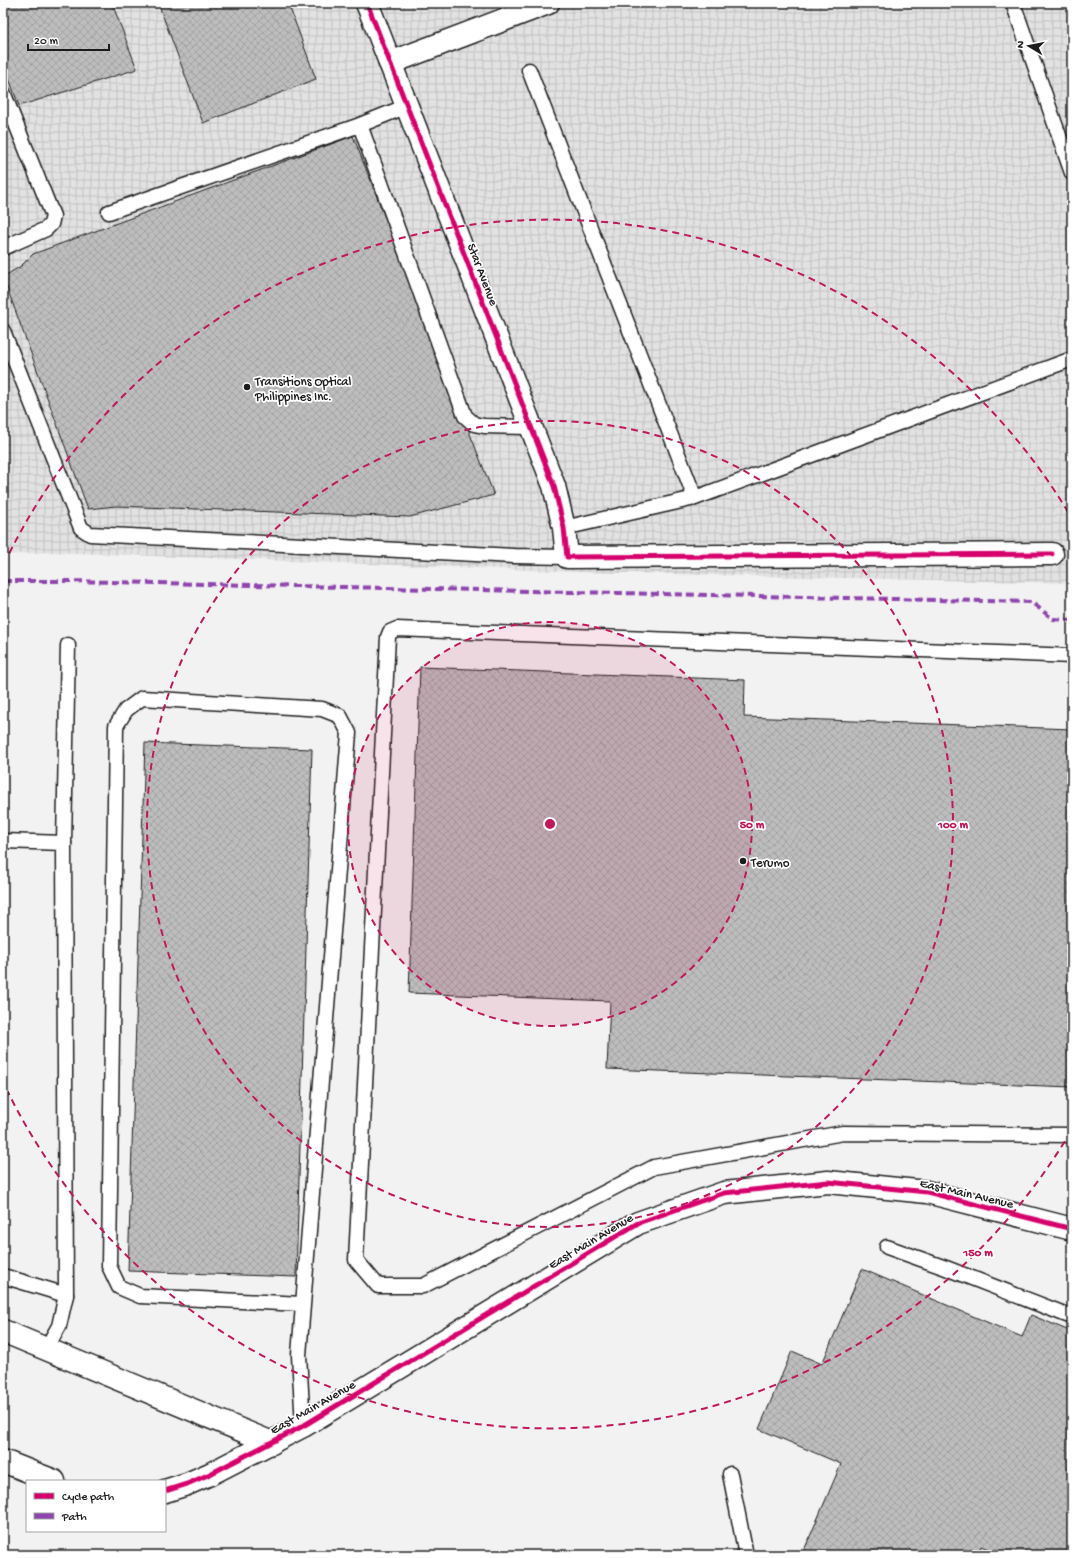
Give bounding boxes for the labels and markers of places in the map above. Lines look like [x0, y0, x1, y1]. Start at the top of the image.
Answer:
place label: Transitions Optical Philippines Inc. [254, 375, 352, 405]
marker: Transitions Optical Philippines Inc. [242, 382, 252, 392]
centre of rings [543, 817, 557, 831]
marker: Terumo [738, 856, 748, 866]
place label: Terumo [750, 856, 790, 871]

